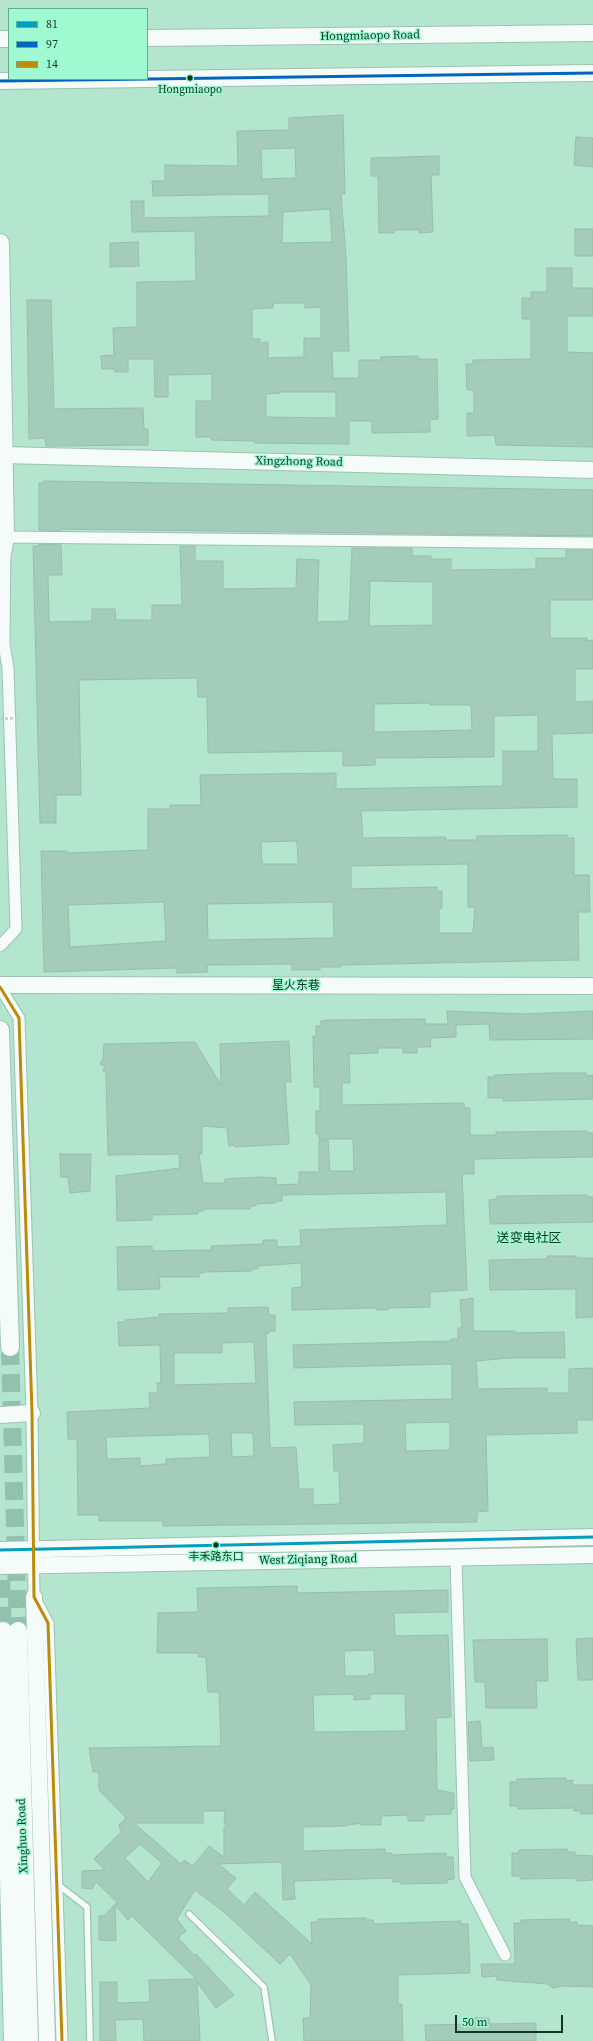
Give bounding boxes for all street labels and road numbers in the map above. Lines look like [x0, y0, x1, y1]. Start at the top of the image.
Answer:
street label: Hongmiaopo Road [320, 28, 420, 44]
street label: Xingzhong Road [255, 454, 343, 470]
street label: 星火东巷 [272, 979, 320, 993]
street label: West Ziqiang Road [259, 1552, 357, 1568]
street label: Xinghuo Road [14, 1798, 32, 1874]

